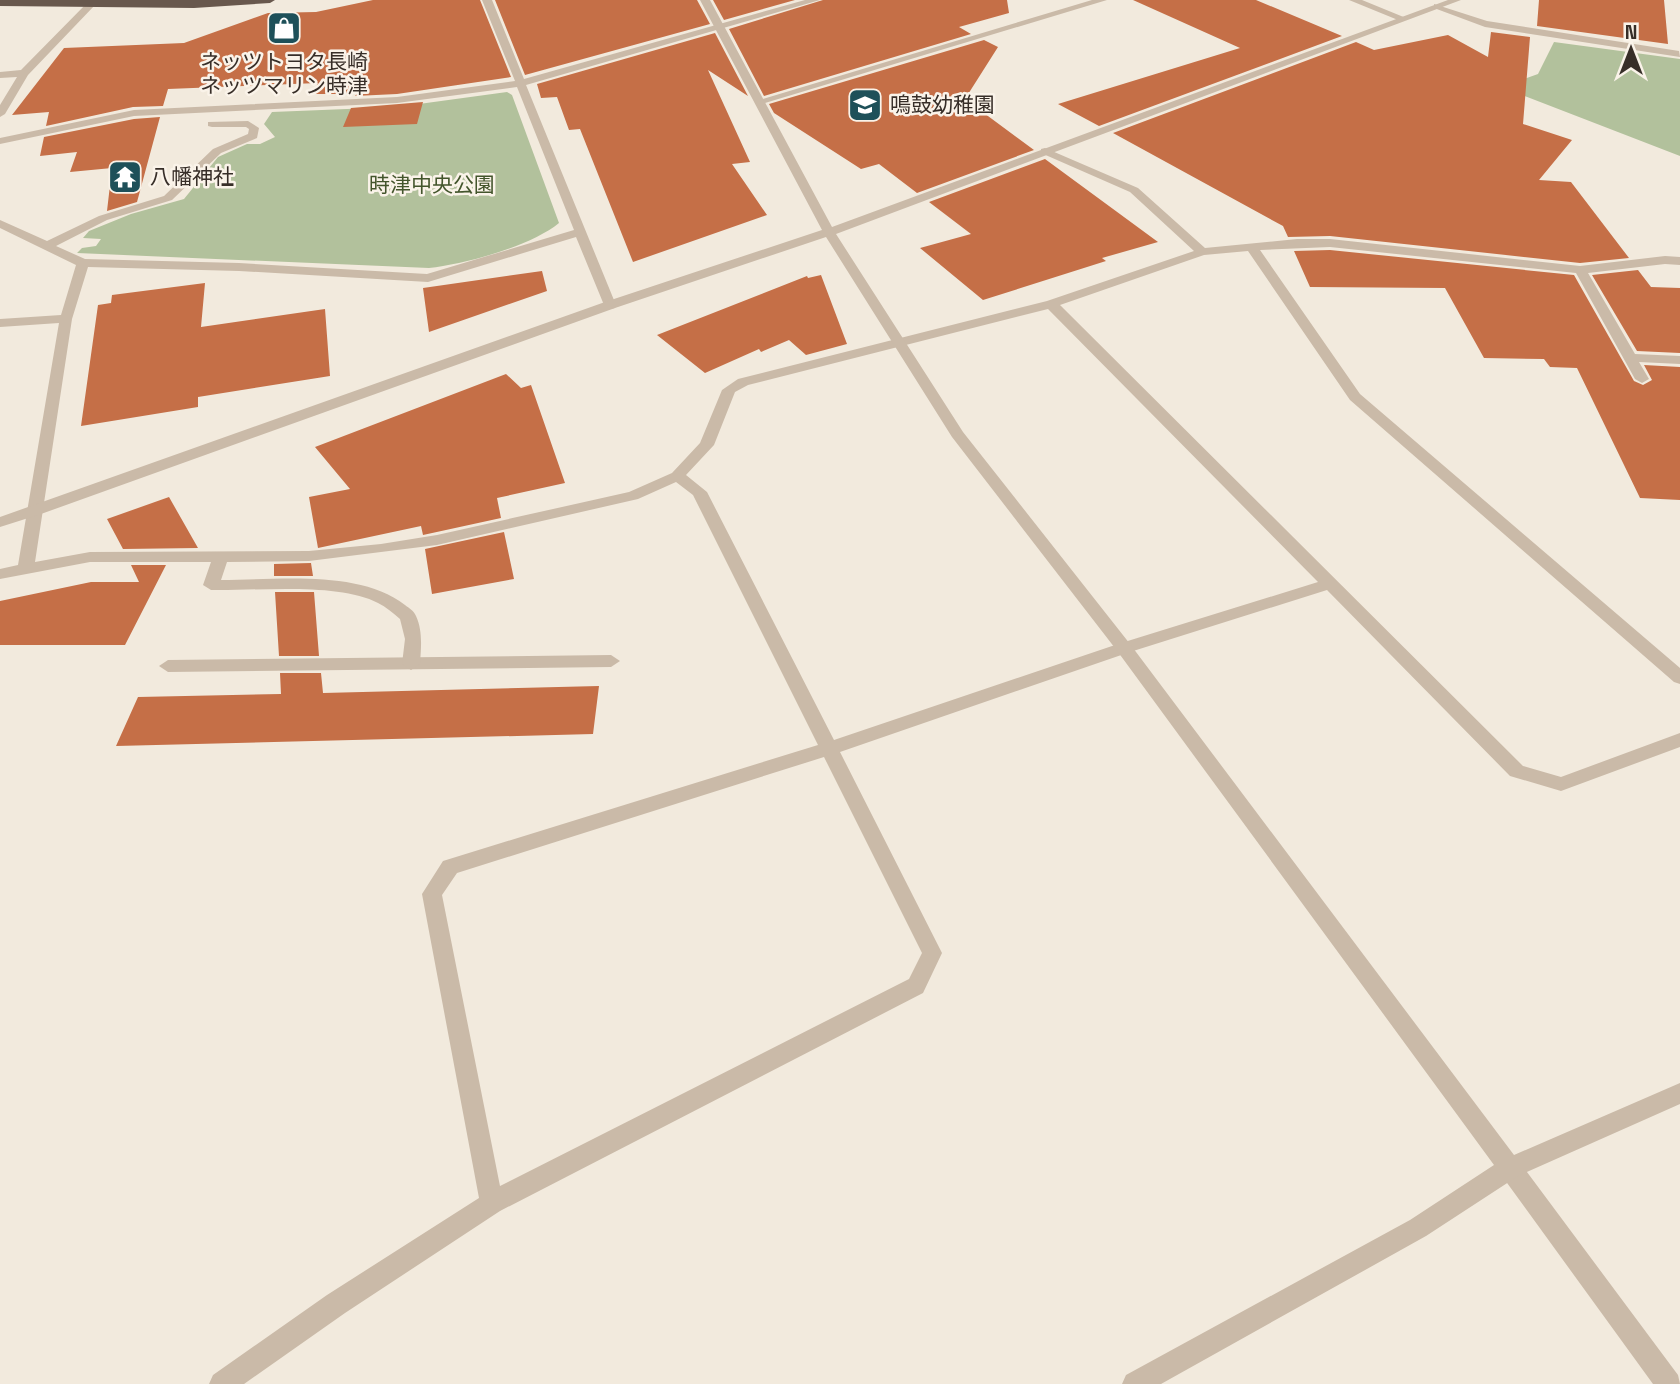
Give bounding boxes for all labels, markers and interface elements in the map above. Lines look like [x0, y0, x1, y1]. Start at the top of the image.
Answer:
shop icon: ネッツトヨタ長崎 ネッツマリン時津 [265, 9, 303, 47]
north arrow [1596, 14, 1666, 84]
text: N [1625, 20, 1637, 45]
place label: ネッツトヨタ長崎 ネッツマリン時津 [200, 48, 368, 99]
school or university icon: 鳴鼓幼稚園 [846, 86, 884, 124]
place label: 鳴鼓幼稚園 [890, 91, 995, 118]
temple icon: 八幡神社 [106, 158, 144, 196]
place label: 八幡神社 [150, 163, 234, 190]
park label: 時津中央公園 [369, 171, 495, 198]

